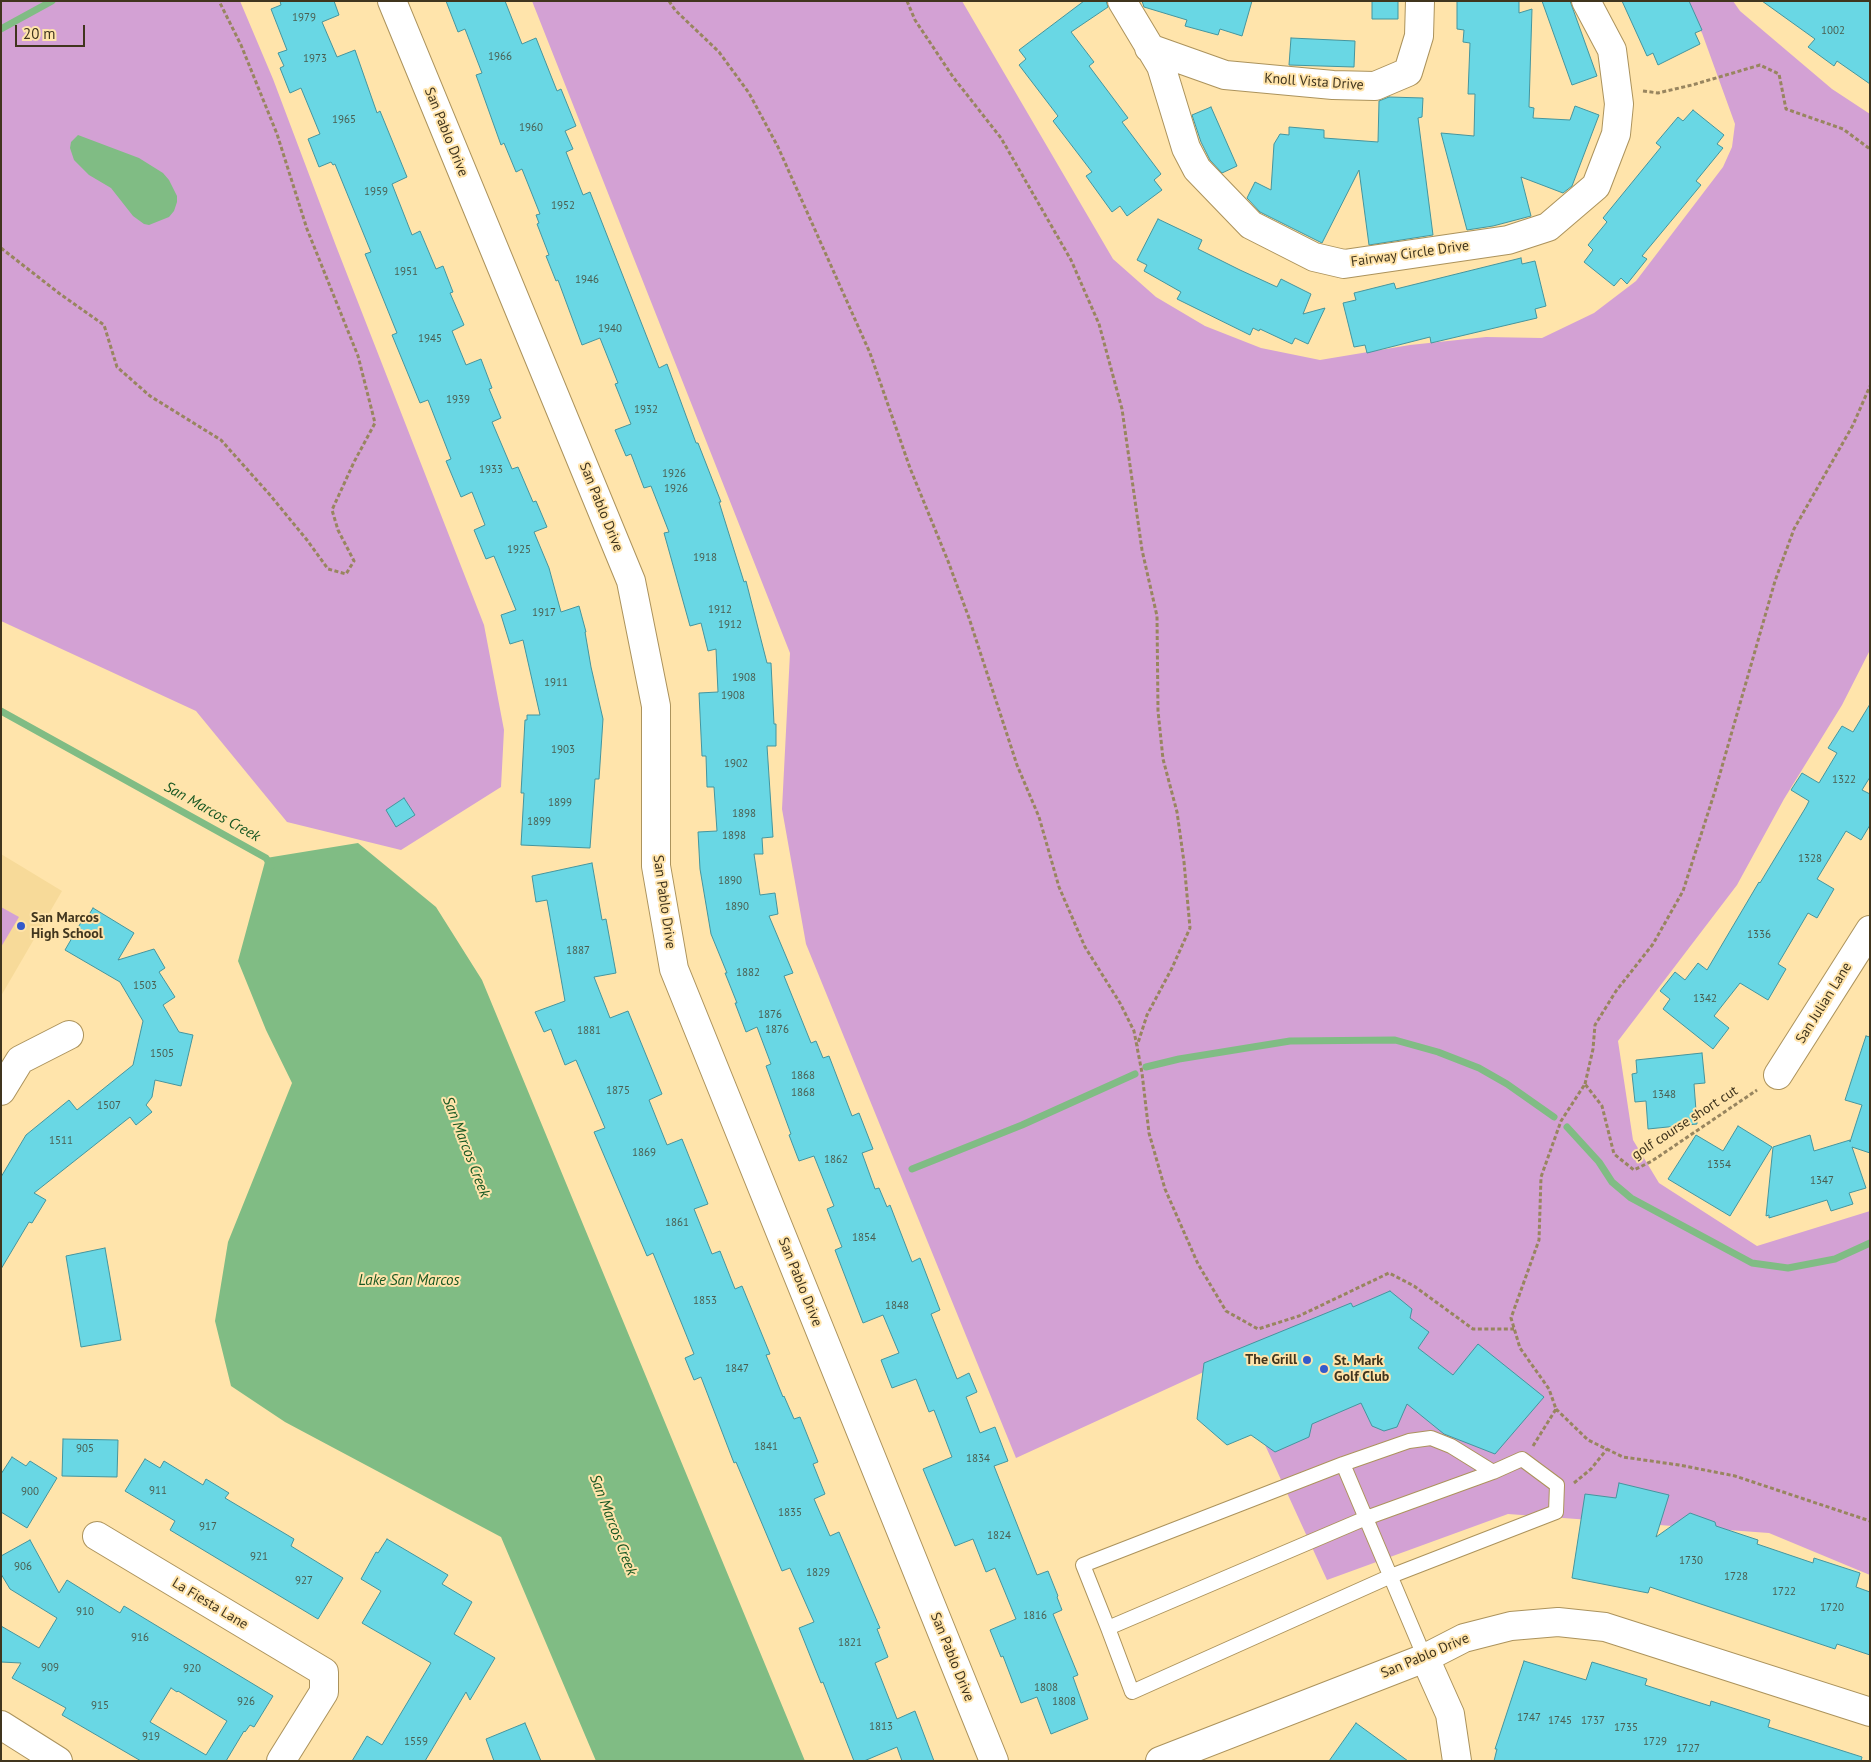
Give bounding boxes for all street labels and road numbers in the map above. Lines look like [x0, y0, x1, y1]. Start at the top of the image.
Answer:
street label: Knoll Vista Drive [1264, 70, 1364, 94]
street label: San Pablo Drive [421, 85, 471, 179]
street label: Fairway Circle Drive [1350, 237, 1470, 271]
street label: San Pablo Drive [576, 460, 626, 554]
street label: San Pablo Drive [649, 854, 679, 950]
street label: San Julian Lane [1792, 959, 1856, 1047]
street label: golf course short cut [1629, 1082, 1741, 1164]
street label: San Pablo Drive [775, 1235, 825, 1329]
street label: La Fiesta Lane [169, 1575, 251, 1633]
street label: San Pablo Drive [927, 1610, 977, 1704]
street label: San Pablo Drive [1378, 1630, 1472, 1682]

